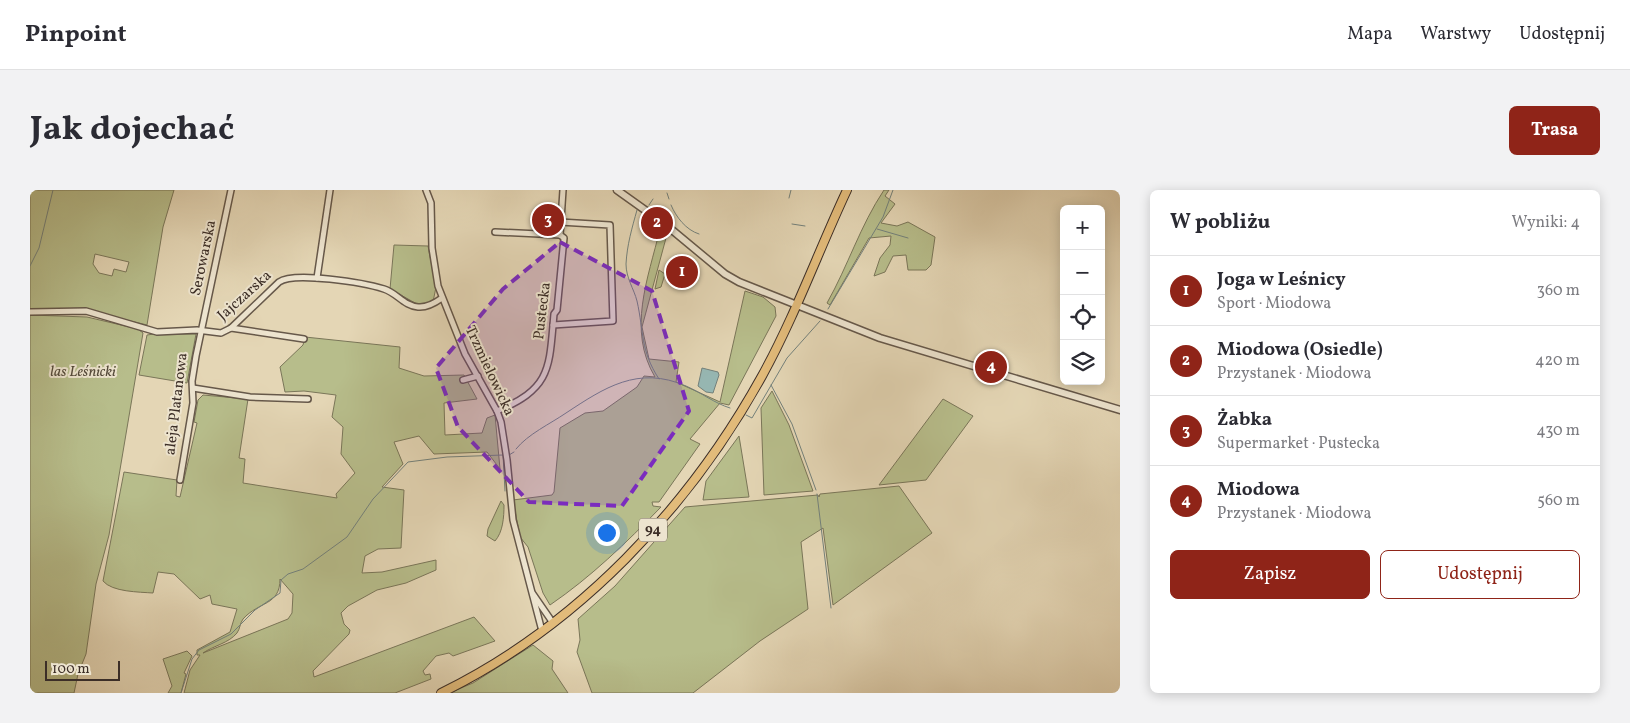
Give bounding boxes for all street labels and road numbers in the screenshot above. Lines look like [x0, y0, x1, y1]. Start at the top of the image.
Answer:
street label: Serowarska [186, 218, 222, 298]
street label: Jajczarska [213, 266, 277, 326]
street label: Pustecka [529, 281, 557, 341]
street label: Trzmielowicka [459, 322, 519, 420]
street label: aleja Platanowa [160, 352, 194, 456]
road number: 94 [639, 518, 667, 542]

